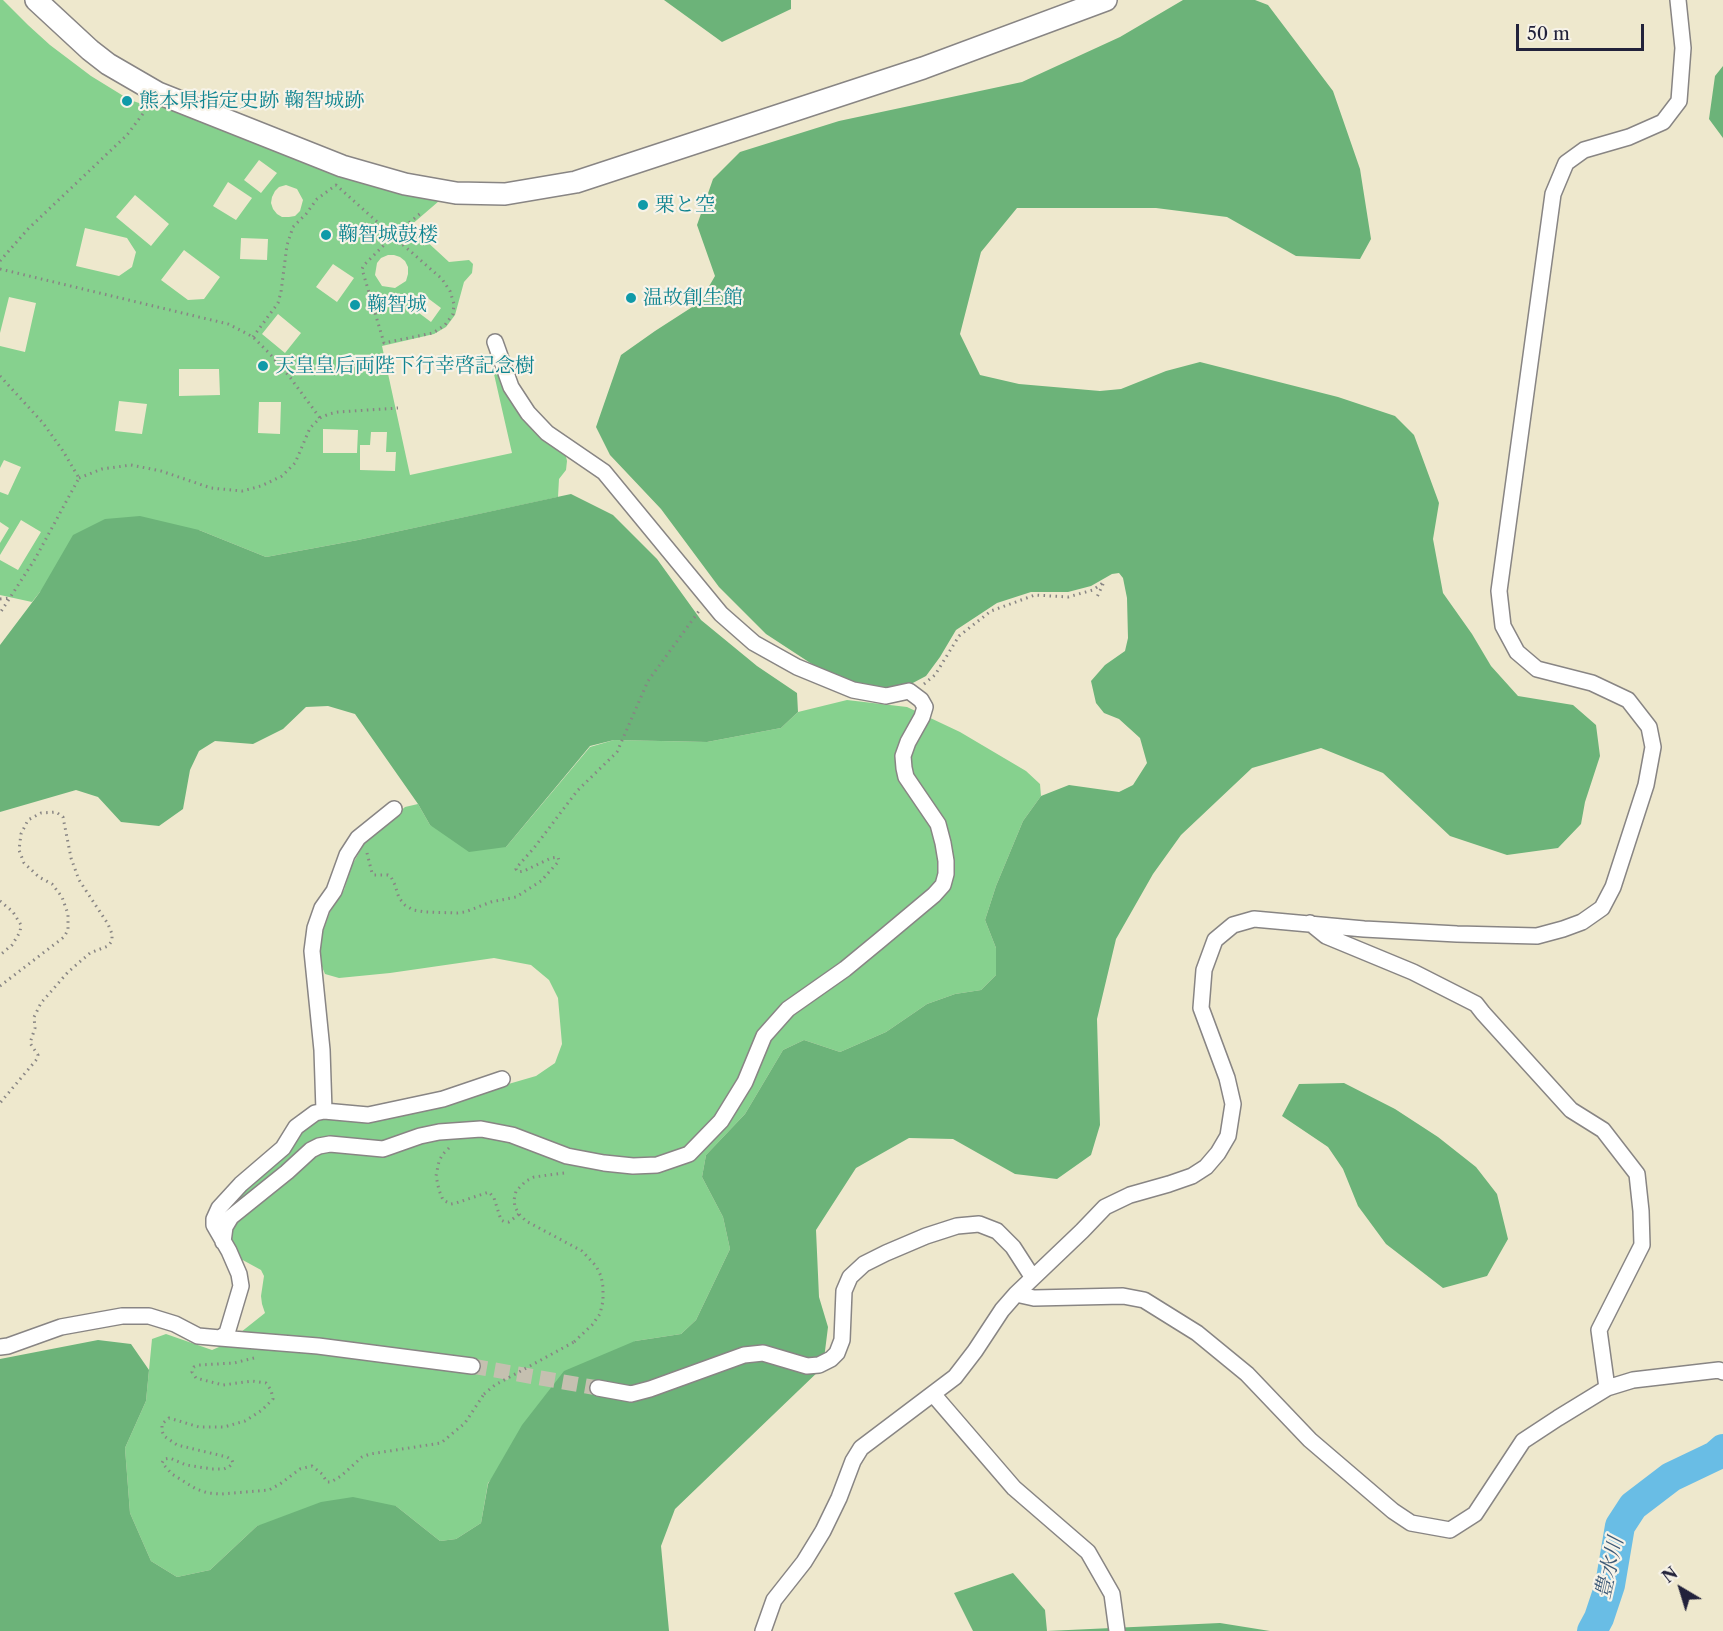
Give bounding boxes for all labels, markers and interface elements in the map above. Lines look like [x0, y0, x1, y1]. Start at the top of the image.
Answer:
scale bar [1519, 12, 1646, 50]
text: 50 m [1527, 23, 1570, 45]
place label: 熊本県指定史跡 鞠智城跡 [139, 89, 364, 113]
marker: 熊本県指定史跡 鞠智城跡 [120, 94, 134, 108]
place label: 栗と空 [655, 193, 715, 217]
marker: 栗と空 [636, 198, 650, 212]
place label: 鞠智城鼓楼 [338, 223, 438, 247]
marker: 鞠智城鼓楼 [319, 228, 333, 242]
place label: 温故創生館 [643, 286, 743, 310]
marker: 温故創生館 [624, 291, 638, 305]
place label: 鞠智城 [367, 293, 427, 317]
marker: 鞠智城 [348, 298, 362, 312]
place label: 天皇皇后両陛下行幸啓記念樹 [275, 354, 535, 378]
marker: 天皇皇后両陛下行幸啓記念樹 [256, 359, 270, 373]
water label: 豊水川 [1591, 1534, 1629, 1602]
north arrow [1651, 1559, 1711, 1619]
text: N [1658, 1563, 1682, 1587]

